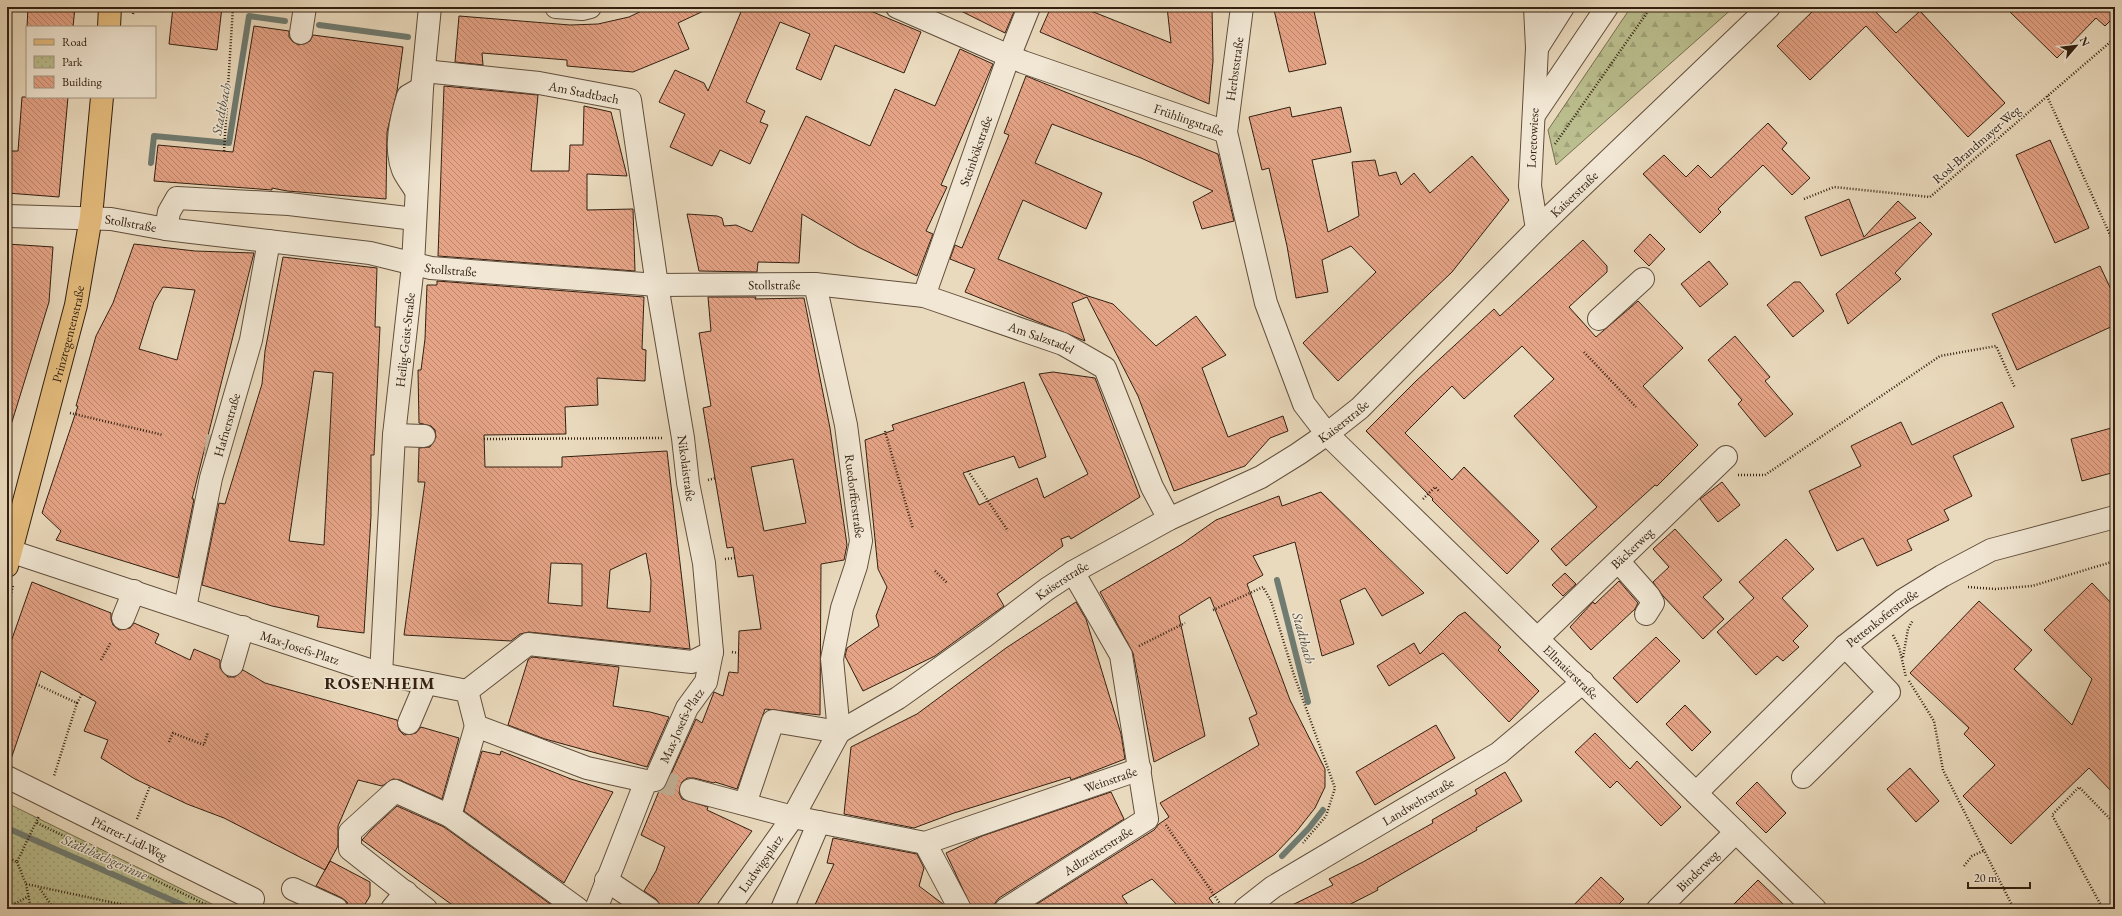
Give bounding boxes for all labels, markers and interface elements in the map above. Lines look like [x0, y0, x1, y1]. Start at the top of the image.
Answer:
legend [26, 26, 156, 98]
north arrow [2056, 26, 2096, 66]
text: Road [62, 34, 88, 50]
text: N [2077, 34, 2093, 49]
street label: Herbststraße [1222, 36, 1247, 102]
text: Park [62, 54, 83, 70]
text: Building [62, 74, 103, 90]
street label: Am Stadtbach [546, 77, 621, 108]
water label: Stadtbach [207, 81, 235, 138]
street label: Frühlingstraße [1152, 100, 1226, 140]
street label: Rosl-Brandmayer-Weg [1929, 101, 2024, 187]
street label: Loretowiese [1522, 108, 1543, 169]
street label: Steinbökstraße [956, 113, 996, 189]
street label: Kaiserstraße [1546, 167, 1602, 221]
street label: Stollstraße [105, 211, 158, 236]
street label: Stollstraße [423, 259, 477, 280]
street label: Stollstraße [748, 276, 800, 293]
street label: Prinzregentenstraße [48, 284, 88, 384]
street label: Heilig-Geist-Straße [391, 292, 419, 388]
street label: Am Salzstadel [1005, 317, 1077, 358]
street label: Hafnerstraße [210, 391, 244, 459]
street label: Kaiserstraße [1315, 396, 1373, 447]
street label: Nikolaistraße [673, 434, 700, 502]
street label: Ruedorfferstraße [841, 453, 869, 539]
street label: Bäckerweg [1607, 523, 1657, 573]
street label: Kaiserstraße [1032, 557, 1092, 604]
street label: Pettenkoferstraße [1843, 585, 1921, 651]
water label: Stadtbach [1288, 609, 1320, 666]
street label: Max-Josefs-Platz [258, 627, 342, 669]
street label: Ellmaierstraße [1539, 641, 1602, 703]
district label: ROSENHEIM [324, 672, 436, 694]
street label: Max-Josefs-Platz [656, 685, 708, 766]
street label: Weinstraße [1082, 763, 1139, 797]
street label: Landwehrstraße [1379, 774, 1457, 829]
street label: Pfarrer-Lidl-Weg [89, 812, 170, 864]
street label: Adlzreiterstraße [1059, 822, 1136, 880]
water label: Stadtbachgerinne [59, 830, 151, 884]
street label: Ludwigsplatz [734, 831, 787, 896]
street label: Binderweg [1673, 846, 1723, 895]
scale bar [1968, 864, 2030, 890]
text: 20 m [1974, 870, 1998, 886]

